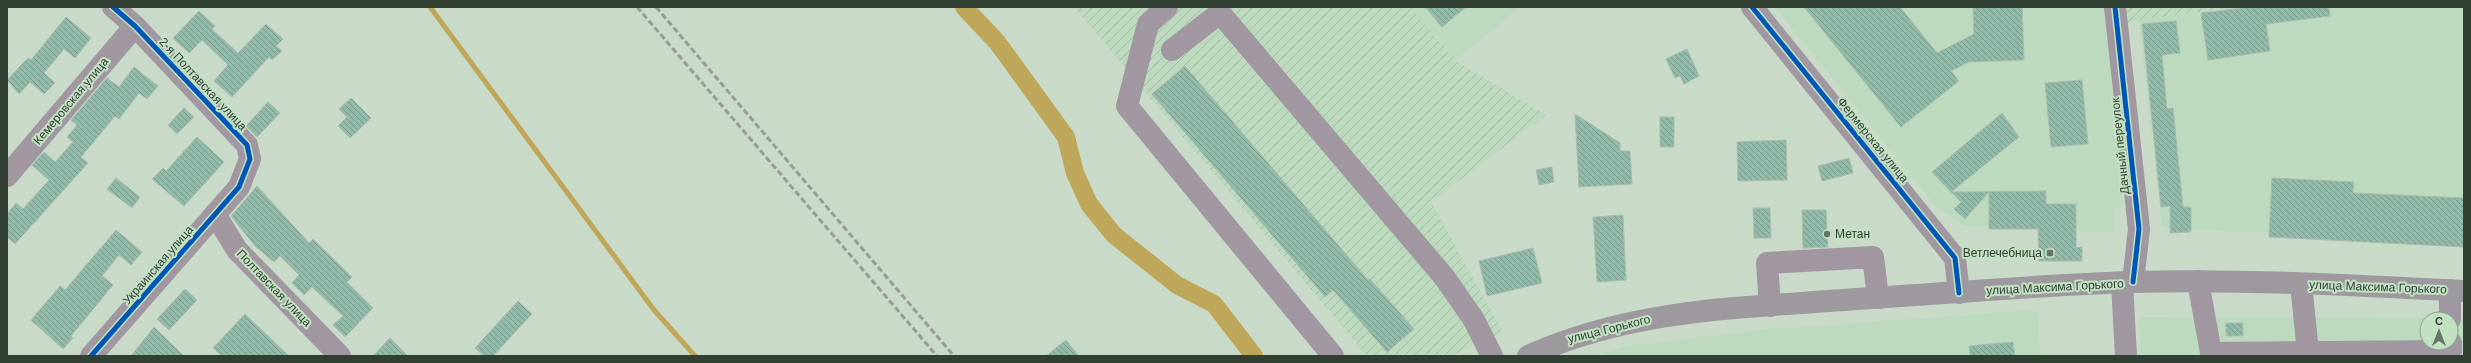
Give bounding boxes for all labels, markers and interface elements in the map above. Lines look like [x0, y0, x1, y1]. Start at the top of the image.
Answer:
street label: 2-я Полтавская улица [156, 35, 250, 134]
street label: Кемеровская улица [31, 54, 112, 147]
street label: Фермерская улица [1834, 95, 1912, 185]
street label: Дачный переулок [2108, 96, 2132, 195]
street label: Украинская улица [120, 222, 196, 307]
place label: Метан [1835, 227, 1870, 241]
marker: Метан [1822, 229, 1832, 239]
place label: Ветлечебница [1963, 246, 2042, 260]
street label: Полтавская улица [234, 247, 314, 330]
marker: Ветлечебница [2045, 248, 2055, 258]
street label: улица Максима Горького [1986, 276, 2124, 298]
street label: улица Максима Горького [2309, 278, 2447, 296]
north arrow [2419, 311, 2459, 351]
street label: улица Горького [1566, 312, 1652, 346]
text: С [2435, 315, 2443, 327]

